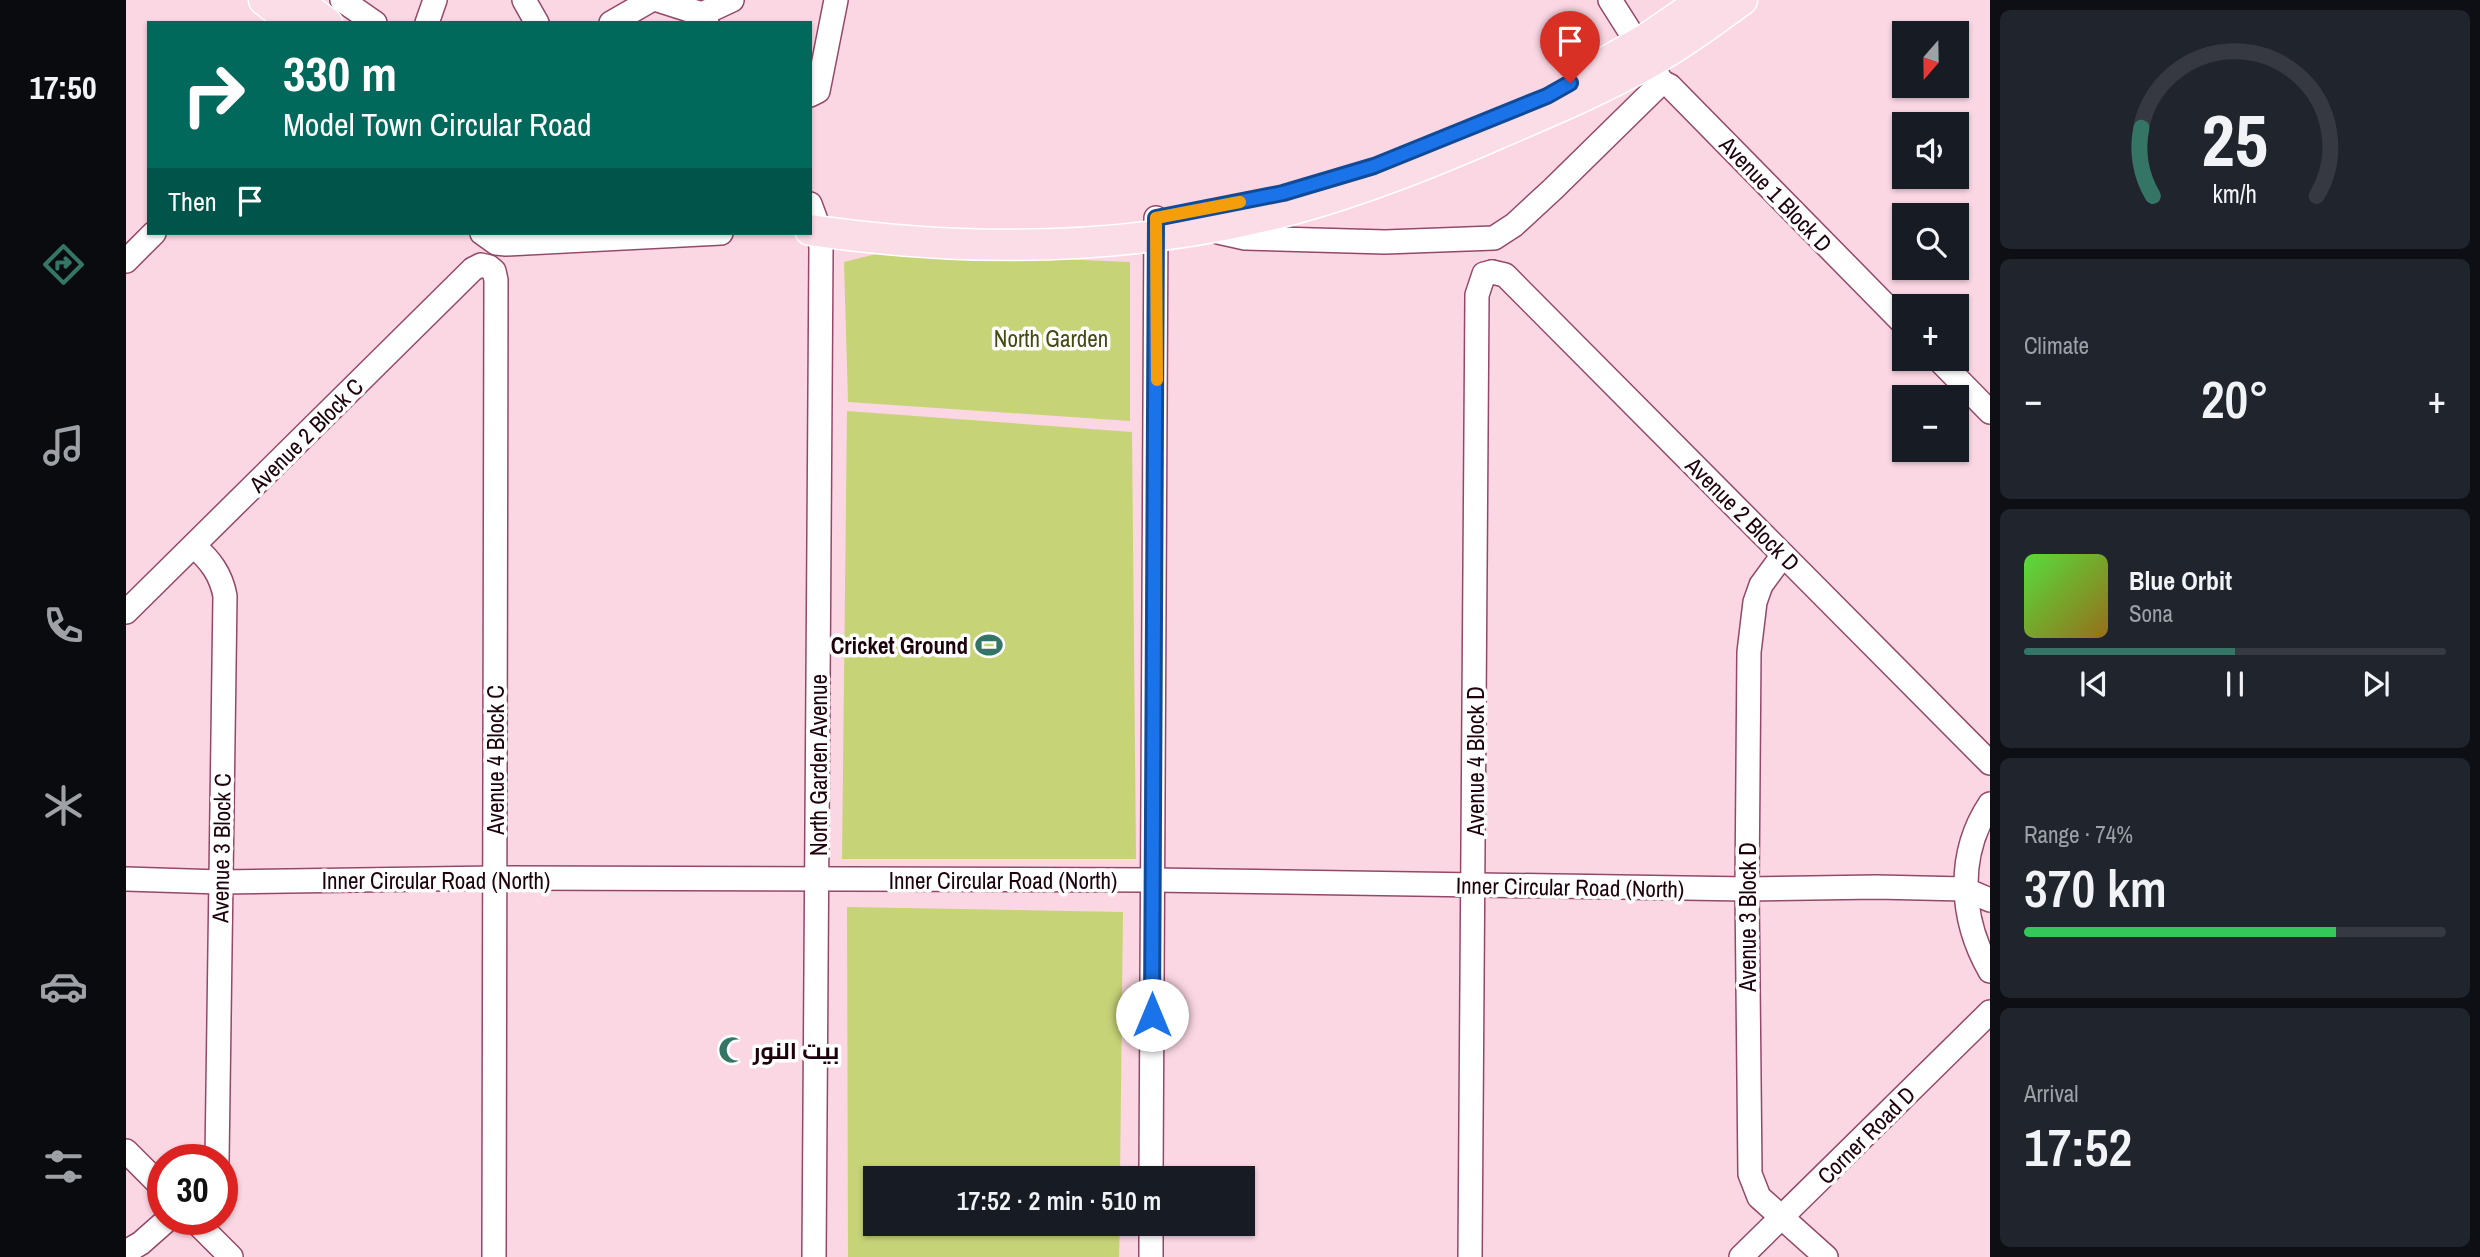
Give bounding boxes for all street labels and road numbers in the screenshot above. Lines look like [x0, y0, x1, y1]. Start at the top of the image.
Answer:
street label: Avenue 1 Block D [1712, 129, 1839, 259]
street label: Avenue 2 Block C [241, 371, 370, 500]
street label: Avenue 2 Block D [1678, 449, 1807, 578]
street label: North Garden Avenue [803, 674, 834, 856]
street label: Avenue 4 Block C [480, 685, 511, 836]
street label: Avenue 4 Block D [1460, 686, 1491, 837]
street label: Avenue 3 Block C [204, 773, 238, 924]
street label: Avenue 3 Block D [1732, 842, 1763, 993]
street label: Inner Circular Road (North) [322, 865, 550, 896]
street label: Inner Circular Road (North) [889, 865, 1117, 896]
street label: Inner Circular Road (North) [1456, 870, 1684, 904]
street label: Corner Road D [1810, 1079, 1922, 1191]

